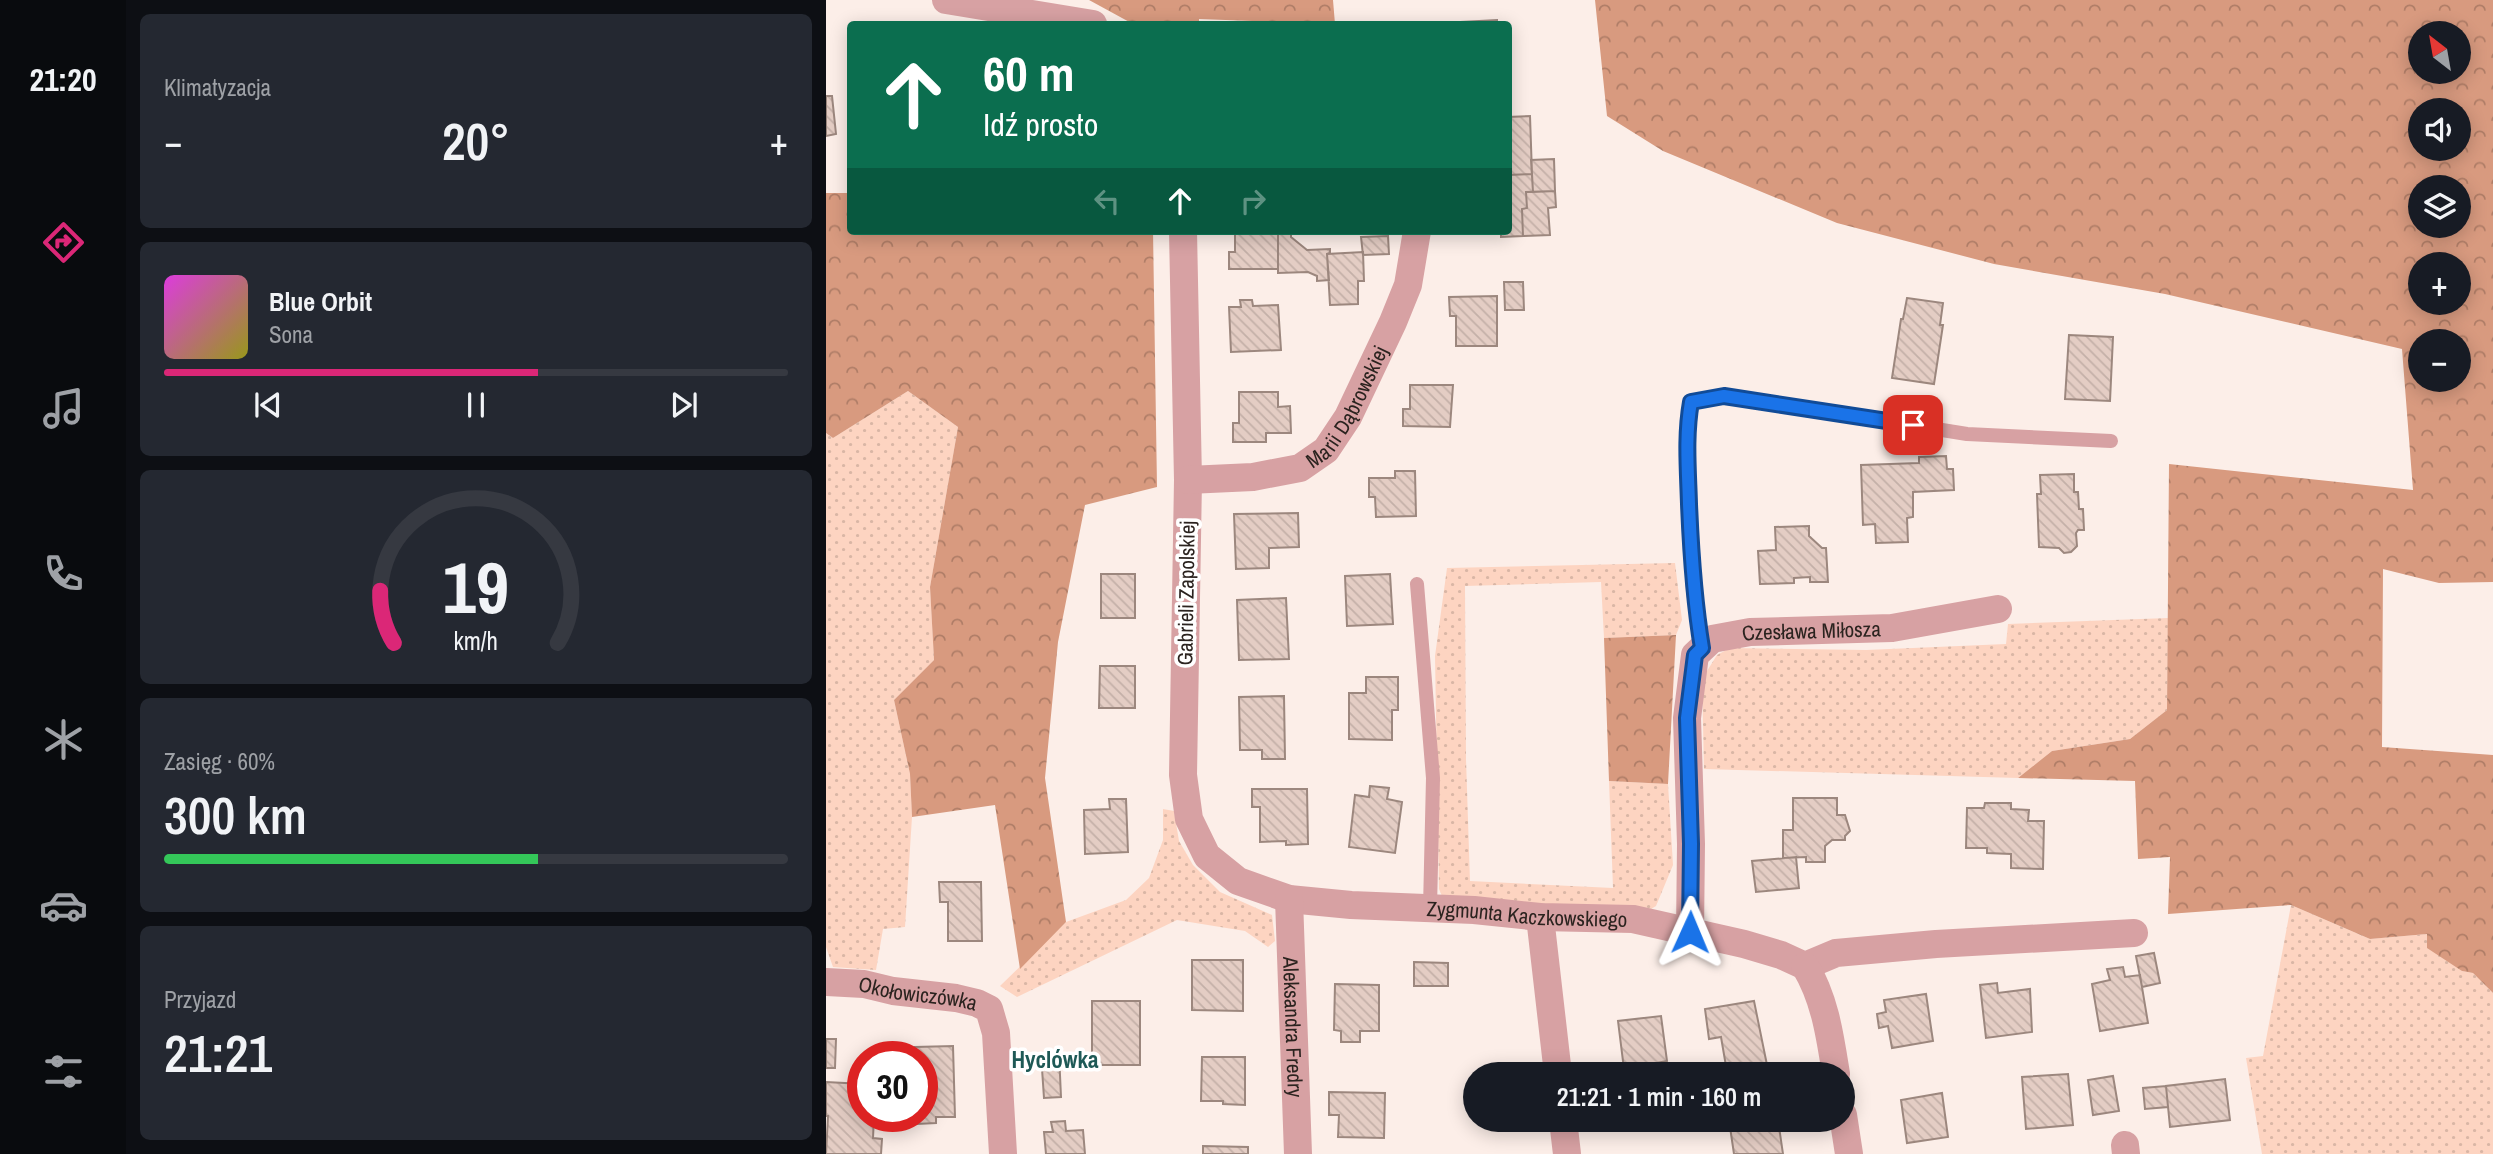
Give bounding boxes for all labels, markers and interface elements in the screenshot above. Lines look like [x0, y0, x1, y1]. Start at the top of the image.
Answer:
north arrow [2408, 21, 2471, 84]
map controls [2408, 21, 2471, 392]
text: 60 m [983, 40, 1075, 106]
icon: ahead [868, 49, 959, 140]
text: 21:20 [29, 58, 97, 101]
text: Klimatyzacja [164, 72, 271, 103]
button: sound [2408, 98, 2471, 161]
text: Idź prosto [983, 103, 1098, 146]
text: 20° [442, 106, 510, 176]
text: − [164, 116, 182, 167]
text: + [770, 116, 788, 167]
button: layers [2408, 175, 2471, 238]
icon: left [1088, 182, 1126, 220]
icon: ahead [1161, 182, 1199, 220]
icon: right [1234, 182, 1272, 220]
icon: directions [39, 218, 88, 267]
button: + [2408, 252, 2471, 315]
text: Blue Orbit [269, 284, 372, 319]
text: Sona [269, 319, 313, 350]
button: − [2408, 329, 2471, 392]
street label: Marii Dąbrowskiej [1300, 341, 1394, 474]
icon: music [39, 384, 88, 433]
icon: previous [249, 386, 287, 424]
icon: pause [457, 386, 495, 424]
icon: next [665, 386, 703, 424]
pin [1883, 395, 1943, 455]
icon: arrive [1894, 406, 1932, 444]
street label: Gabrieli Zapolskiej [1170, 520, 1202, 666]
text: 19 [443, 538, 509, 636]
icon: phone [39, 549, 88, 598]
street label: Czesława Miłosza [1740, 614, 1882, 648]
text: km/h [454, 624, 498, 658]
icon: climate [39, 715, 88, 764]
text: Zasięg · 60% [164, 746, 275, 777]
text: 300 km [164, 780, 307, 850]
icon: car [39, 881, 88, 930]
street label: Zygmunta Kaczkowskiego [1426, 894, 1628, 933]
position arrow [1653, 895, 1727, 969]
street label: Aleksandra Fredry [1277, 955, 1311, 1098]
street label: Okołowiczówka [856, 969, 981, 1017]
text: Przyjazd [164, 984, 236, 1015]
text: 21:21 [164, 1018, 272, 1088]
speed limit sign: 30 [847, 1041, 938, 1132]
district label: Hyclówka [1011, 1044, 1099, 1075]
icon: filters [39, 1047, 88, 1096]
text: 21:21 · 1 min · 160 m [1557, 1079, 1761, 1114]

